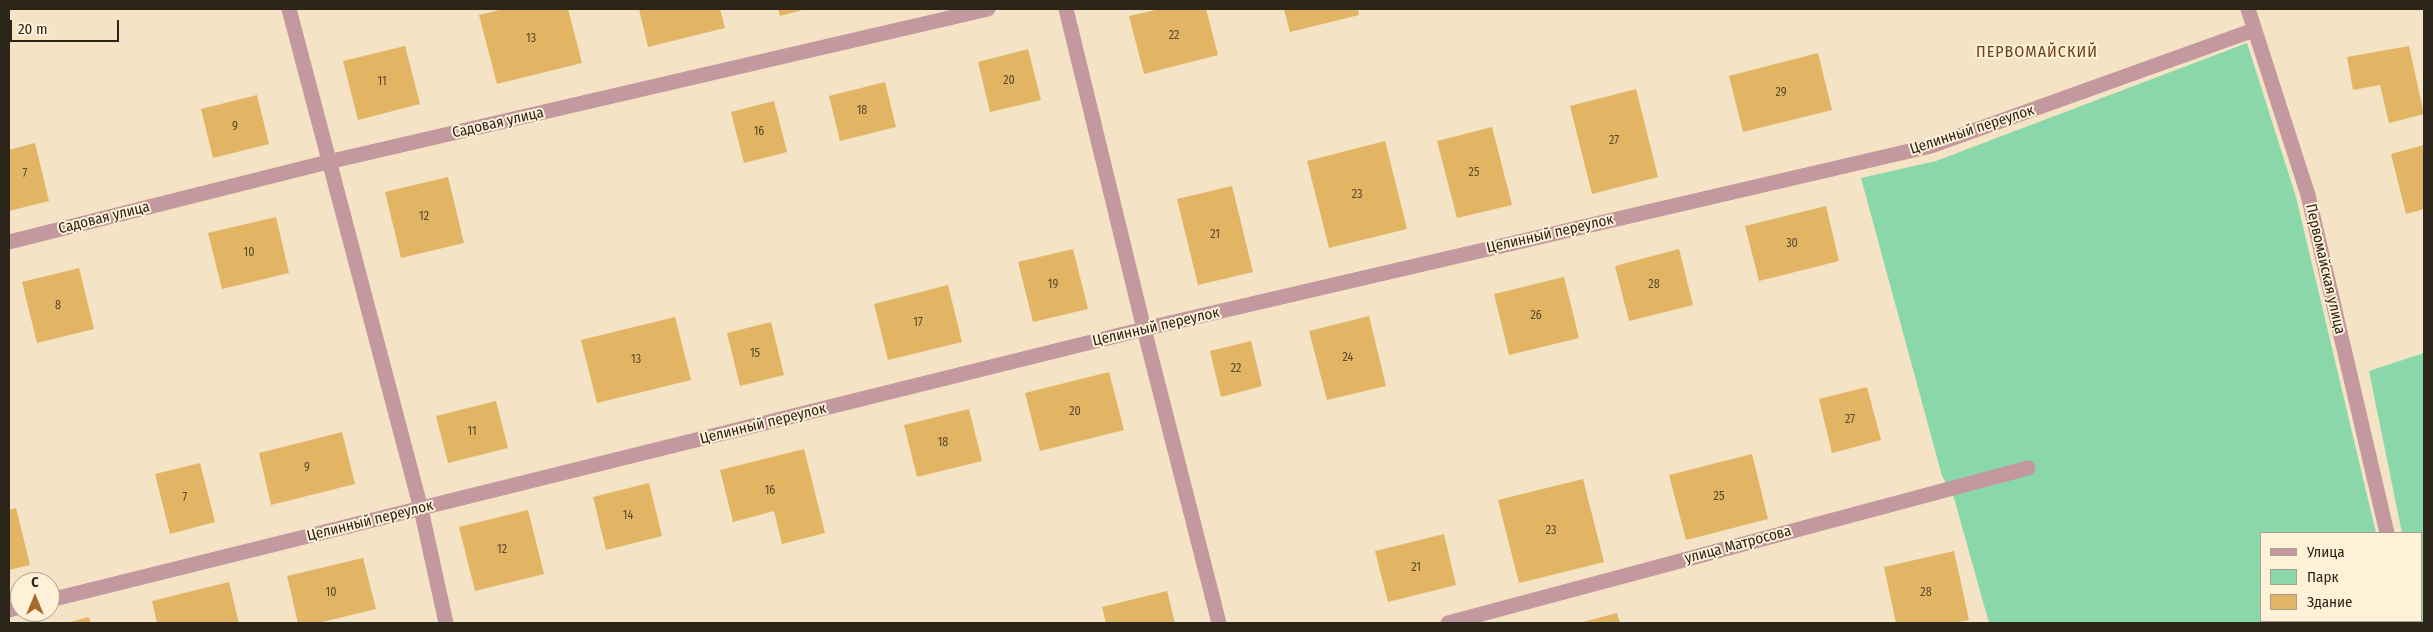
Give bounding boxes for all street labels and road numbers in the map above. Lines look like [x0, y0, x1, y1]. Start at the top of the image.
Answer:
street label: Целинный переулок [1908, 101, 2036, 159]
street label: Садовая улица [450, 104, 546, 142]
street label: Садовая улица [56, 198, 152, 238]
street label: Первомайская улица [2301, 202, 2349, 336]
street label: Целинный переулок [1485, 211, 1615, 257]
street label: Целинный переулок [1091, 304, 1221, 350]
street label: Целинный переулок [698, 400, 828, 448]
street label: Целинный переулок [305, 497, 435, 545]
street label: улица Матросова [1683, 522, 1793, 568]

